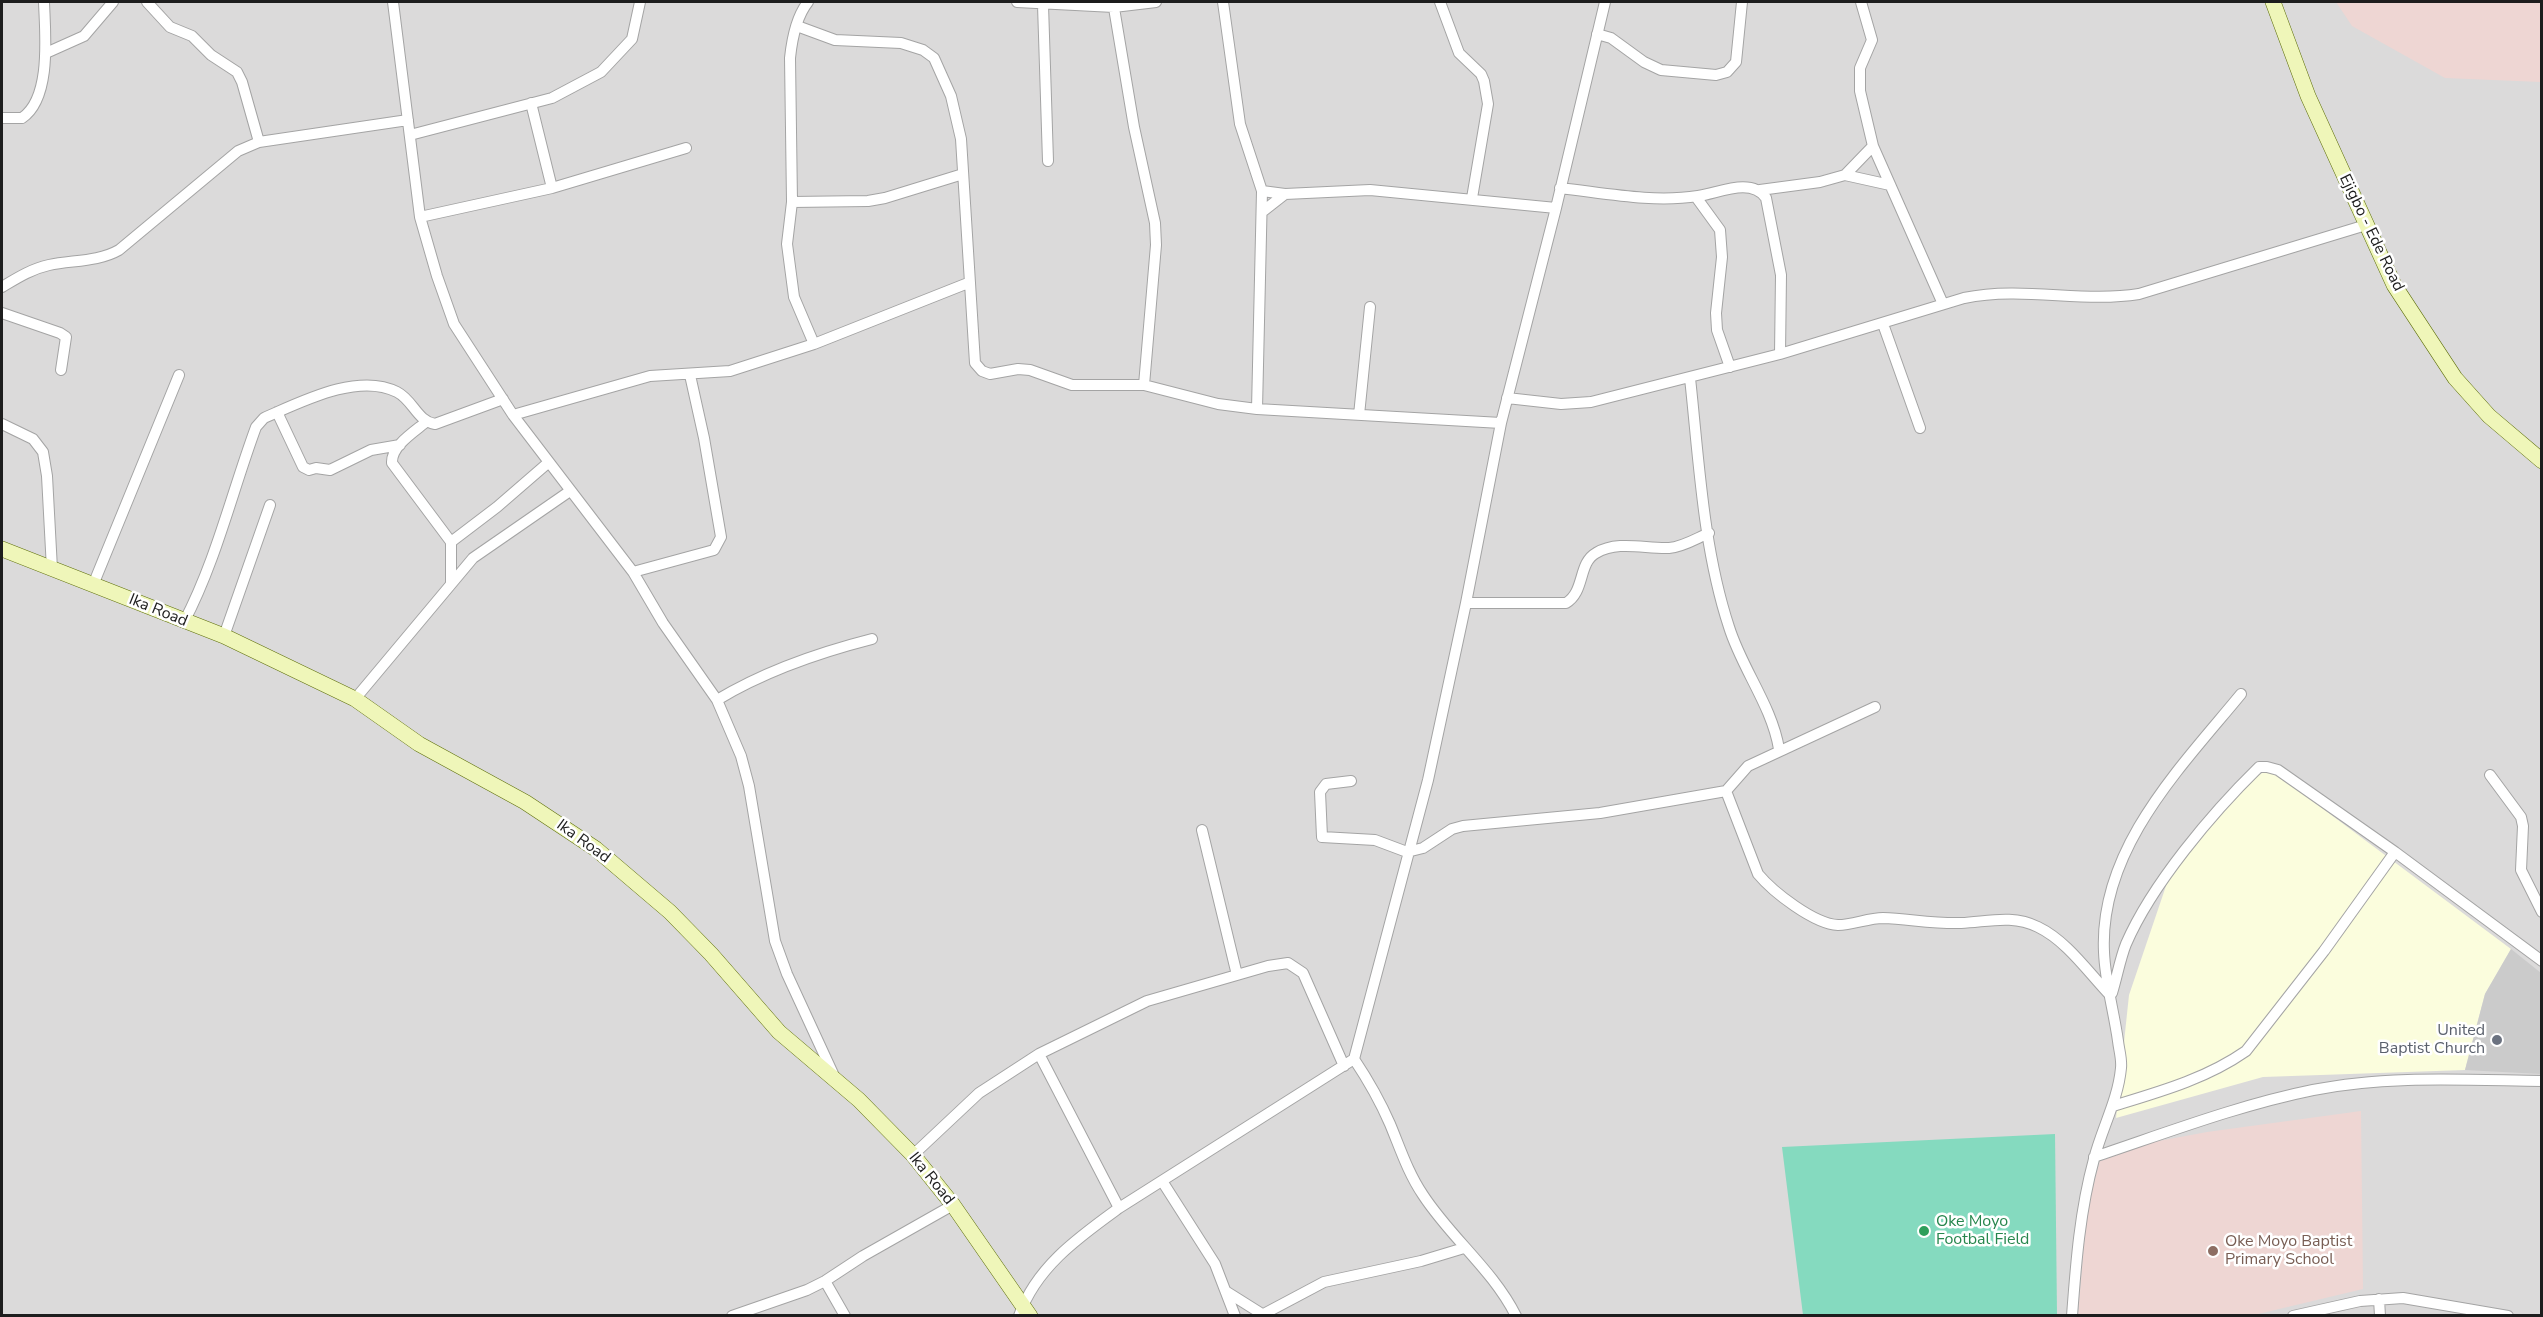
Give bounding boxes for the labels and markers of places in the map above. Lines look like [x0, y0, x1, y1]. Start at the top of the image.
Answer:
place label: United Baptist Church [2379, 1021, 2485, 1059]
marker: United Baptist Church [2490, 1033, 2504, 1047]
place label: Oke Moyo Footbal Field [1936, 1212, 2029, 1250]
marker: Oke Moyo Footbal Field [1917, 1224, 1931, 1238]
place label: Oke Moyo Baptist Primary School [2225, 1232, 2352, 1270]
marker: Oke Moyo Baptist Primary School [2206, 1244, 2220, 1258]

